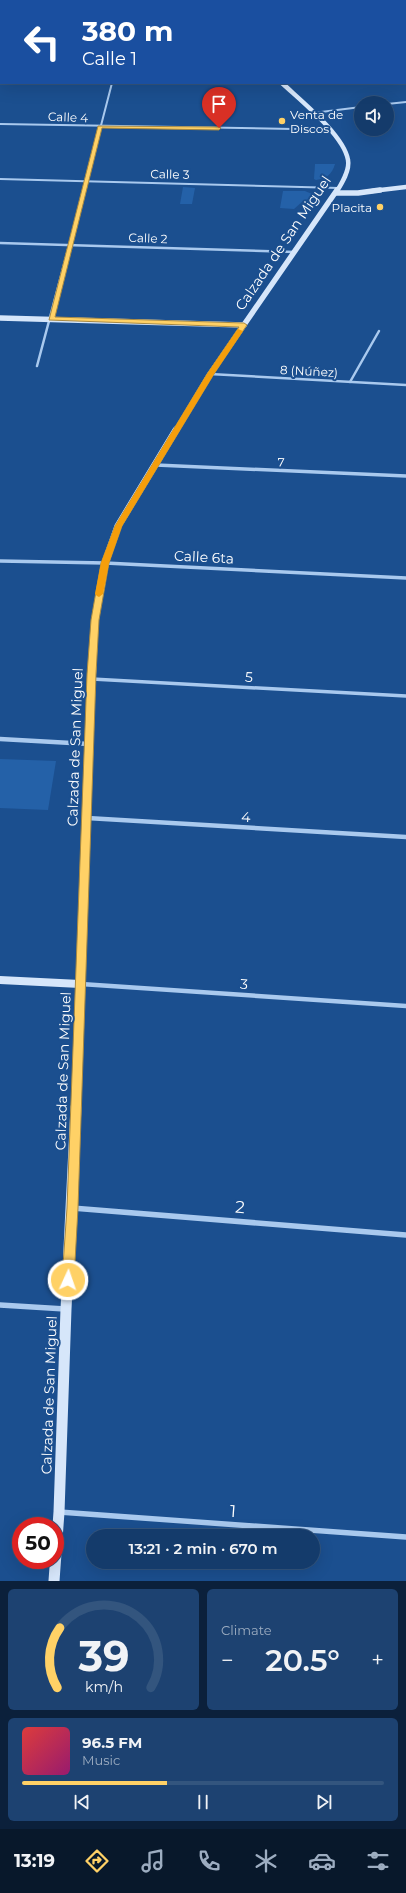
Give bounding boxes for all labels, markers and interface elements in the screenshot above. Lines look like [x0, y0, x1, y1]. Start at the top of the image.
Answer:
text: 380 m [82, 14, 173, 48]
icon: left [16, 16, 68, 68]
text: Calle 1 [82, 48, 137, 70]
pin [202, 87, 236, 128]
icon: arrive [208, 93, 230, 115]
map controls [354, 96, 394, 136]
button: sound [354, 96, 394, 136]
place label: Venta de Discos [290, 107, 343, 136]
street label: Calle 4 [48, 109, 88, 125]
marker: Venta de Discos [277, 116, 287, 126]
street label: Calle 3 [150, 166, 190, 182]
street label: Calzada de San Miguel [231, 172, 335, 314]
place label: Placita [332, 200, 372, 215]
marker: Placita [375, 202, 385, 212]
street label: Calle 2 [128, 230, 168, 246]
street label: 8 (Núñez) [280, 362, 338, 380]
street label: 7 [277, 454, 285, 470]
street label: Calle 6ta [174, 546, 234, 568]
street label: Calzada de San Miguel [63, 667, 87, 827]
street label: 5 [245, 668, 253, 686]
street label: 4 [241, 808, 252, 826]
street label: 3 [239, 975, 249, 993]
street label: Calzada de San Miguel [51, 991, 75, 1151]
street label: 2 [234, 1197, 246, 1217]
position arrow [47, 1259, 89, 1301]
street label: Calzada de San Miguel [37, 1315, 61, 1475]
street label: 1 [229, 1501, 237, 1521]
speed limit sign: 50 [12, 1517, 64, 1569]
text: 13:21 · 2 min · 670 m [128, 1539, 278, 1558]
text: Climate [221, 1622, 272, 1638]
text: 39 [77, 1630, 129, 1680]
text: 20.5° [265, 1642, 340, 1679]
text: − [221, 1647, 234, 1674]
text: + [371, 1647, 384, 1674]
text: km/h [84, 1677, 123, 1695]
text: 96.5 FM [82, 1733, 142, 1752]
text: Music [82, 1752, 120, 1768]
icon: previous [71, 1791, 93, 1813]
icon: pause [192, 1791, 214, 1813]
icon: next [313, 1791, 335, 1813]
icon: directions [83, 1847, 111, 1875]
icon: music [139, 1847, 167, 1875]
icon: phone [195, 1847, 223, 1875]
icon: climate [252, 1847, 280, 1875]
icon: car [308, 1847, 336, 1875]
icon: filters [364, 1847, 392, 1875]
text: 13:19 [14, 1850, 55, 1872]

